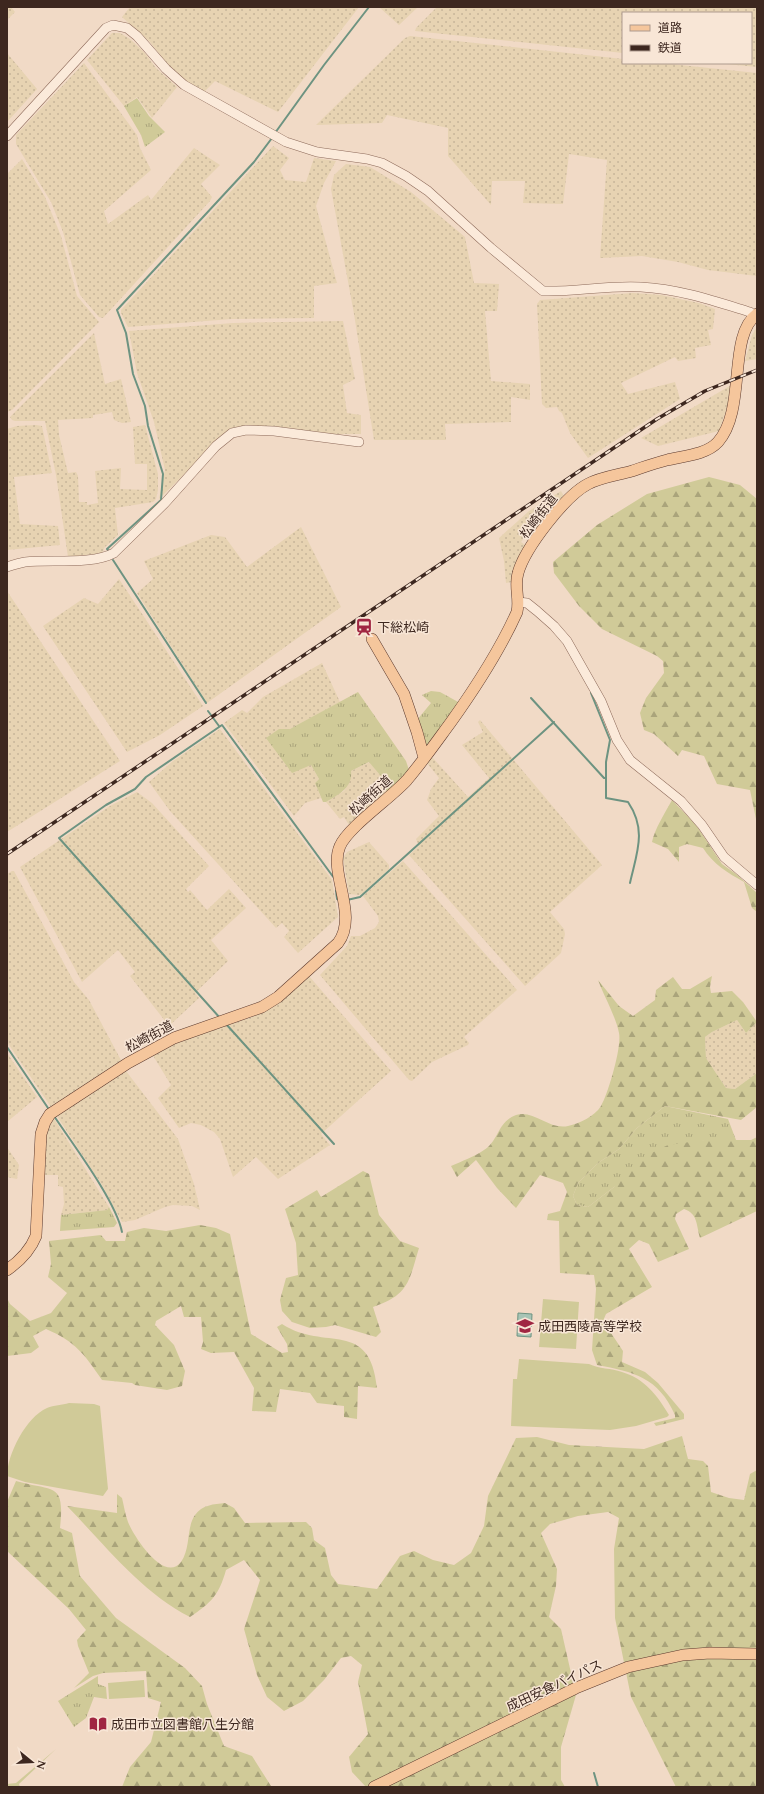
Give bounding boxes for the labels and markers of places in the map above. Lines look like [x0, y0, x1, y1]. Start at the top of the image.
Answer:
station icon: 下総松崎 [354, 617, 374, 637]
place label: 下総松崎 [377, 618, 429, 638]
school or university icon: 成田西陵高等学校 [515, 1316, 535, 1336]
place label: 成田西陵高等学校 [538, 1317, 642, 1337]
library icon: 成田市立図書館八生分館 [88, 1714, 108, 1734]
place label: 成田市立図書館八生分館 [111, 1715, 254, 1735]

